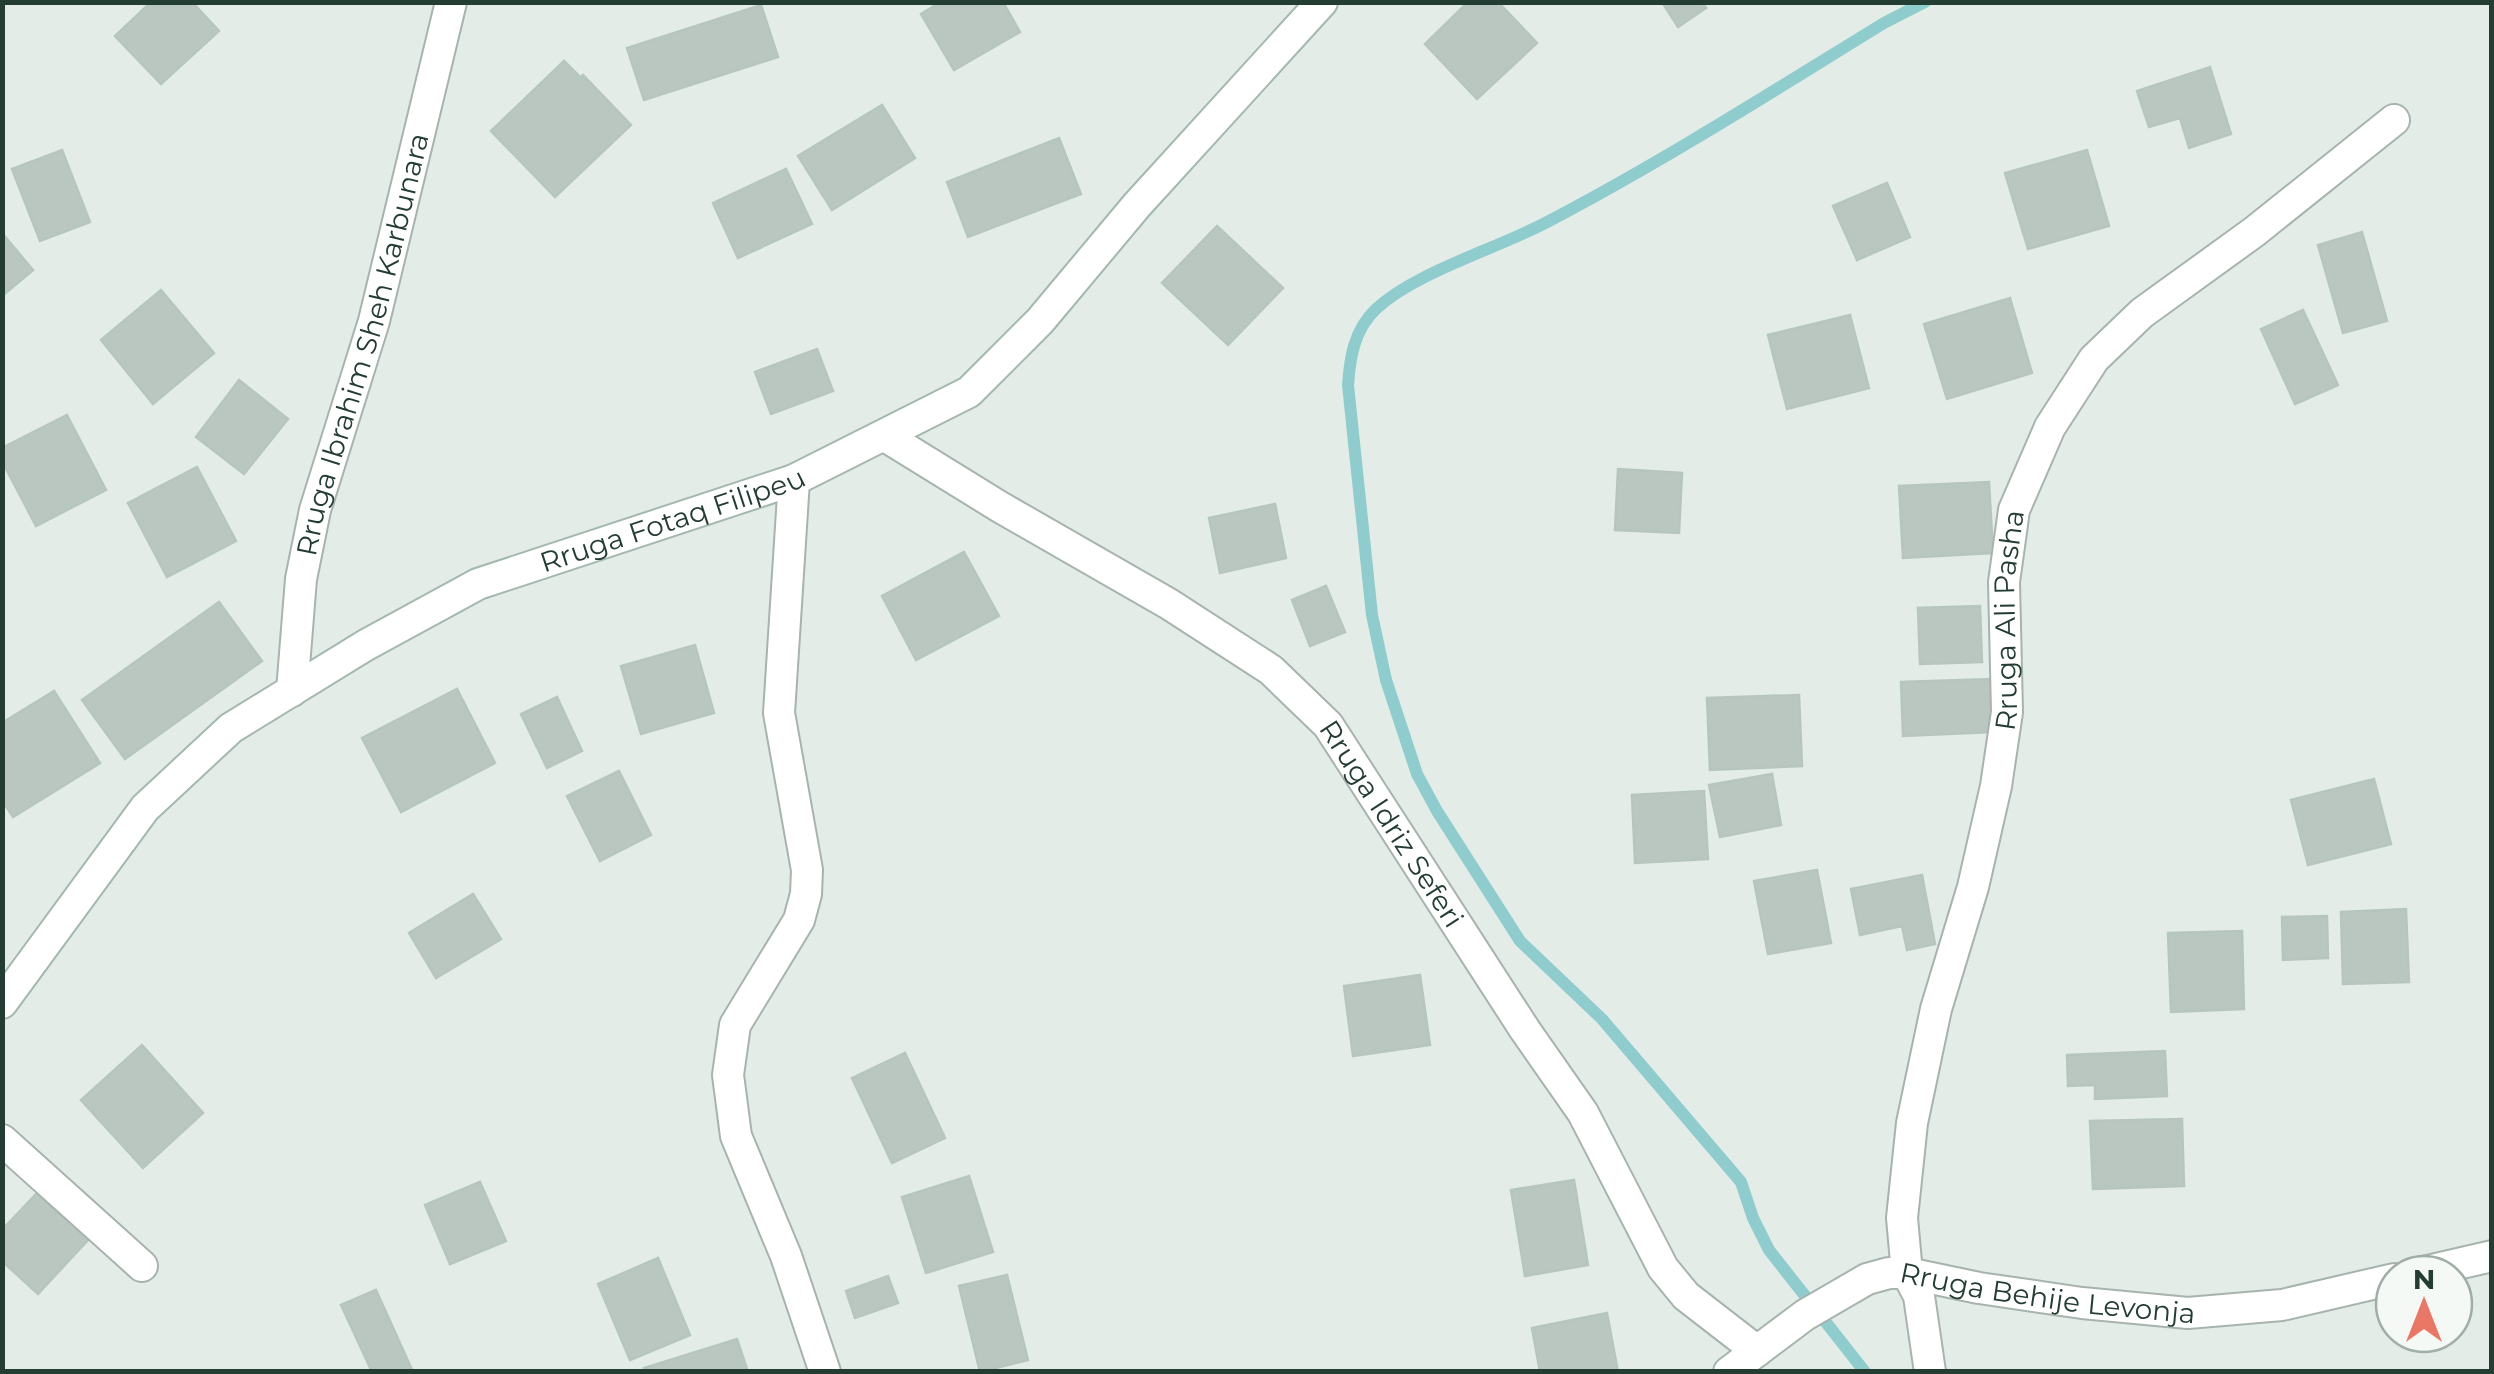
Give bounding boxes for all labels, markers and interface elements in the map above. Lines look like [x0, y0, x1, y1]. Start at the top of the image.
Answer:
street label: Rruga Ibrahim Sheh Karbunara [289, 129, 436, 559]
street label: Rruga Fotaq Filipeu [536, 460, 811, 579]
street label: Rruga Ali Pasha [1987, 508, 2031, 733]
street label: Rruga Idriz Seferi [1312, 714, 1471, 934]
north arrow [2374, 1254, 2474, 1354]
street label: Rruga Behije Levonja [1897, 1255, 2197, 1331]
text: N [2413, 1262, 2435, 1296]

